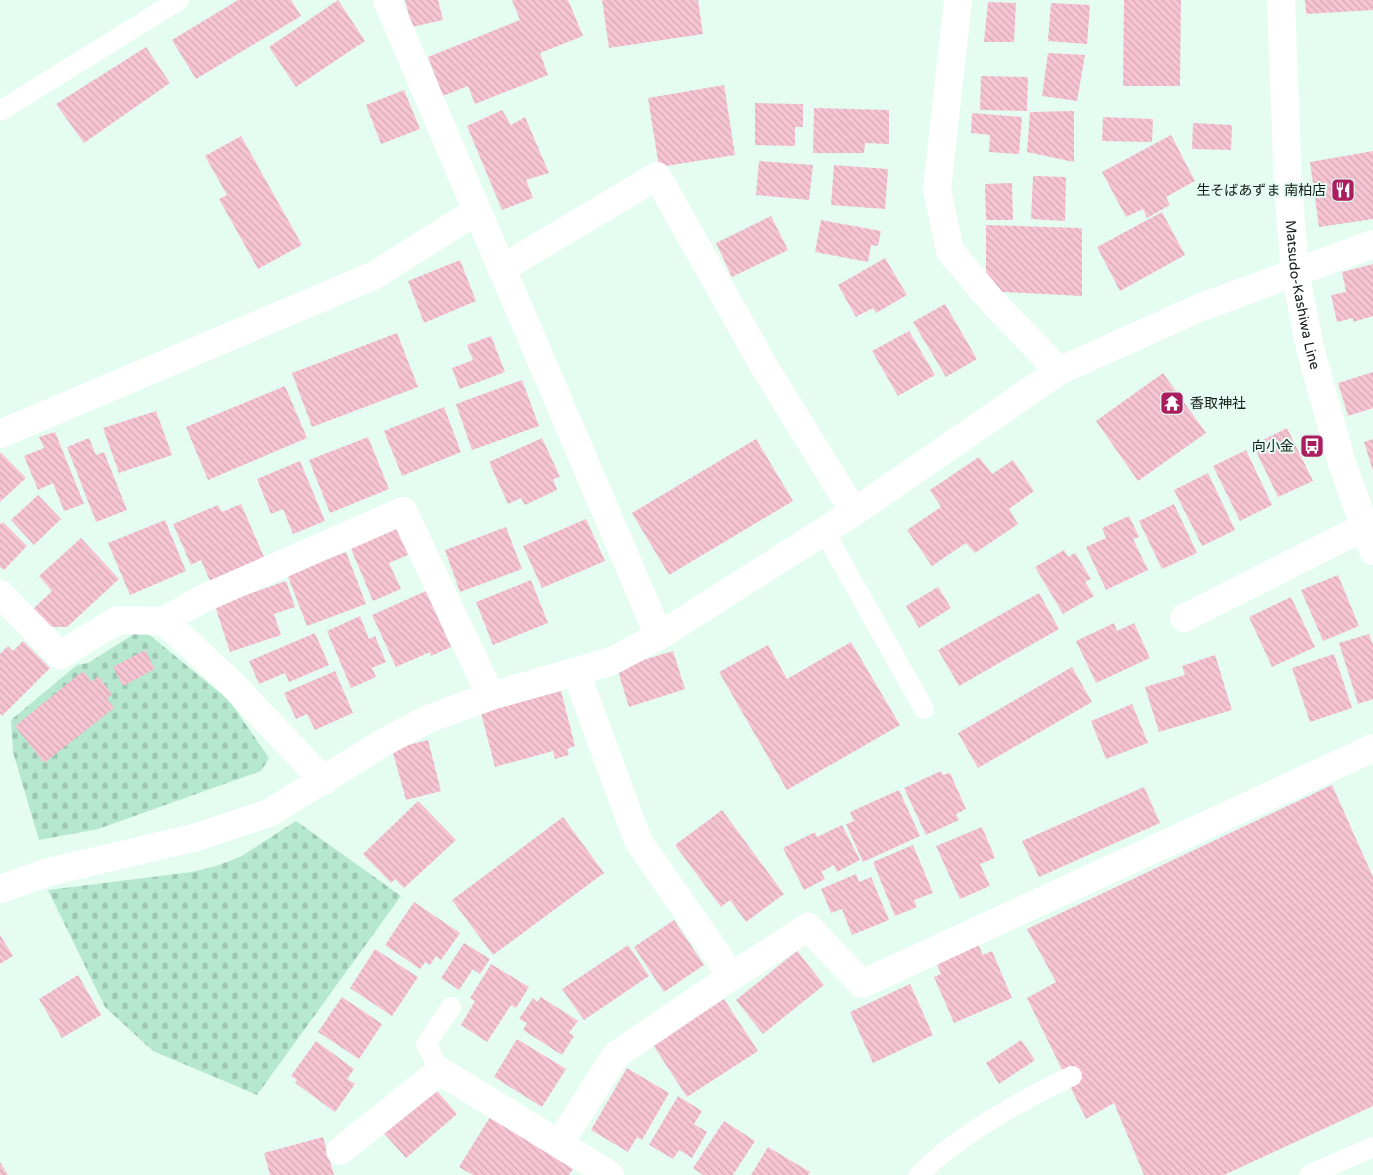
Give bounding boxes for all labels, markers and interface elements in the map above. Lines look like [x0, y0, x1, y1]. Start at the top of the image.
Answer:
restaurant icon: 生そばあずま 南柏店 [1330, 177, 1356, 203]
place label: 生そばあずま 南柏店 [1196, 182, 1326, 199]
street label: Matsudo-Kashiwa Line [1282, 219, 1324, 371]
temple icon: 香取神社 [1159, 390, 1185, 416]
place label: 香取神社 [1190, 395, 1246, 412]
bus stop icon: 向小金 [1299, 433, 1325, 459]
place label: 向小金 [1252, 438, 1294, 455]

